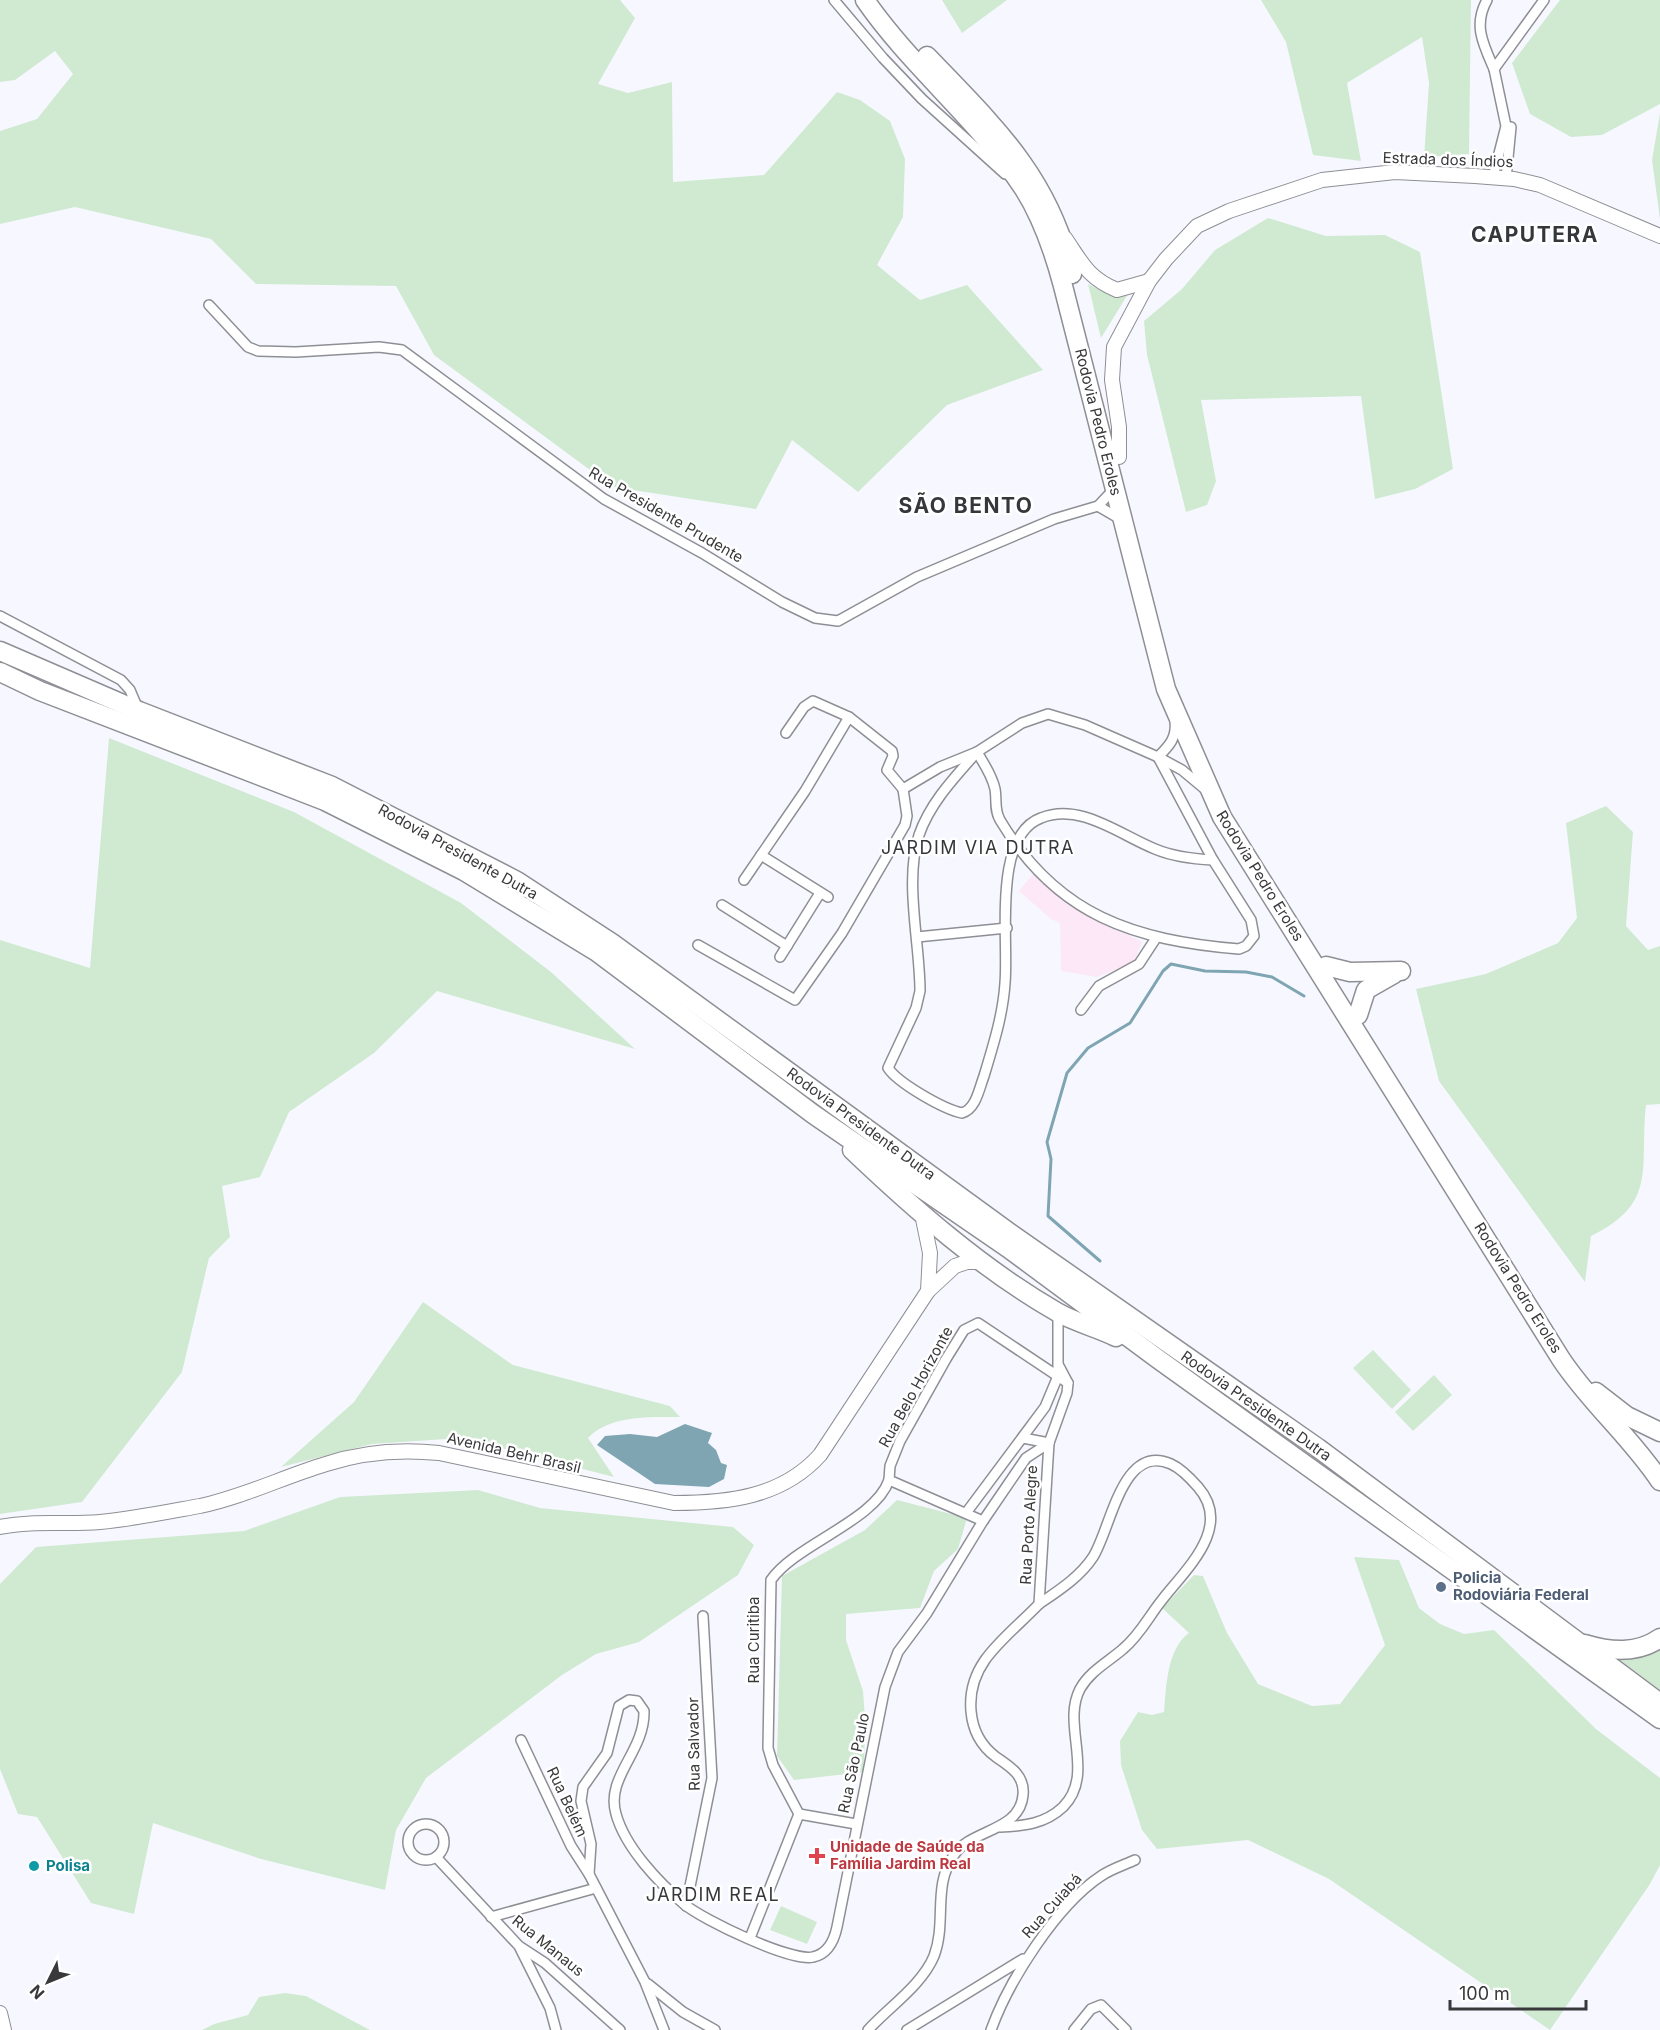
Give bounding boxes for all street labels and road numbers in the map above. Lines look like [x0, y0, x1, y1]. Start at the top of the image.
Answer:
street label: Estrada dos Índios [1382, 148, 1514, 171]
street label: Rodovia Pedro Eroles [1071, 346, 1126, 497]
street label: Rua Presidente Prudente [586, 462, 747, 567]
street label: Rodovia Presidente Dutra [375, 800, 541, 903]
street label: Rodovia Pedro Eroles [1212, 807, 1308, 945]
street label: Rodovia Presidente Dutra [783, 1063, 939, 1184]
street label: Rodovia Pedro Eroles [1470, 1219, 1566, 1357]
street label: Rua Belo Horizonte [874, 1323, 957, 1451]
street label: Rodovia Presidente Dutra [1177, 1346, 1335, 1465]
street label: Avenida Behr Brasil [445, 1428, 583, 1477]
street label: Rua Porto Alegre [1016, 1465, 1041, 1585]
street label: Rua Curitiba [744, 1597, 763, 1683]
street label: Rua Salvador [683, 1697, 704, 1791]
street label: Rua São Paulo [834, 1711, 873, 1815]
street label: Rua Belém [543, 1764, 592, 1840]
street label: Rua Cuiabá [1018, 1869, 1086, 1942]
street label: Rua Manaus [508, 1911, 588, 1980]

